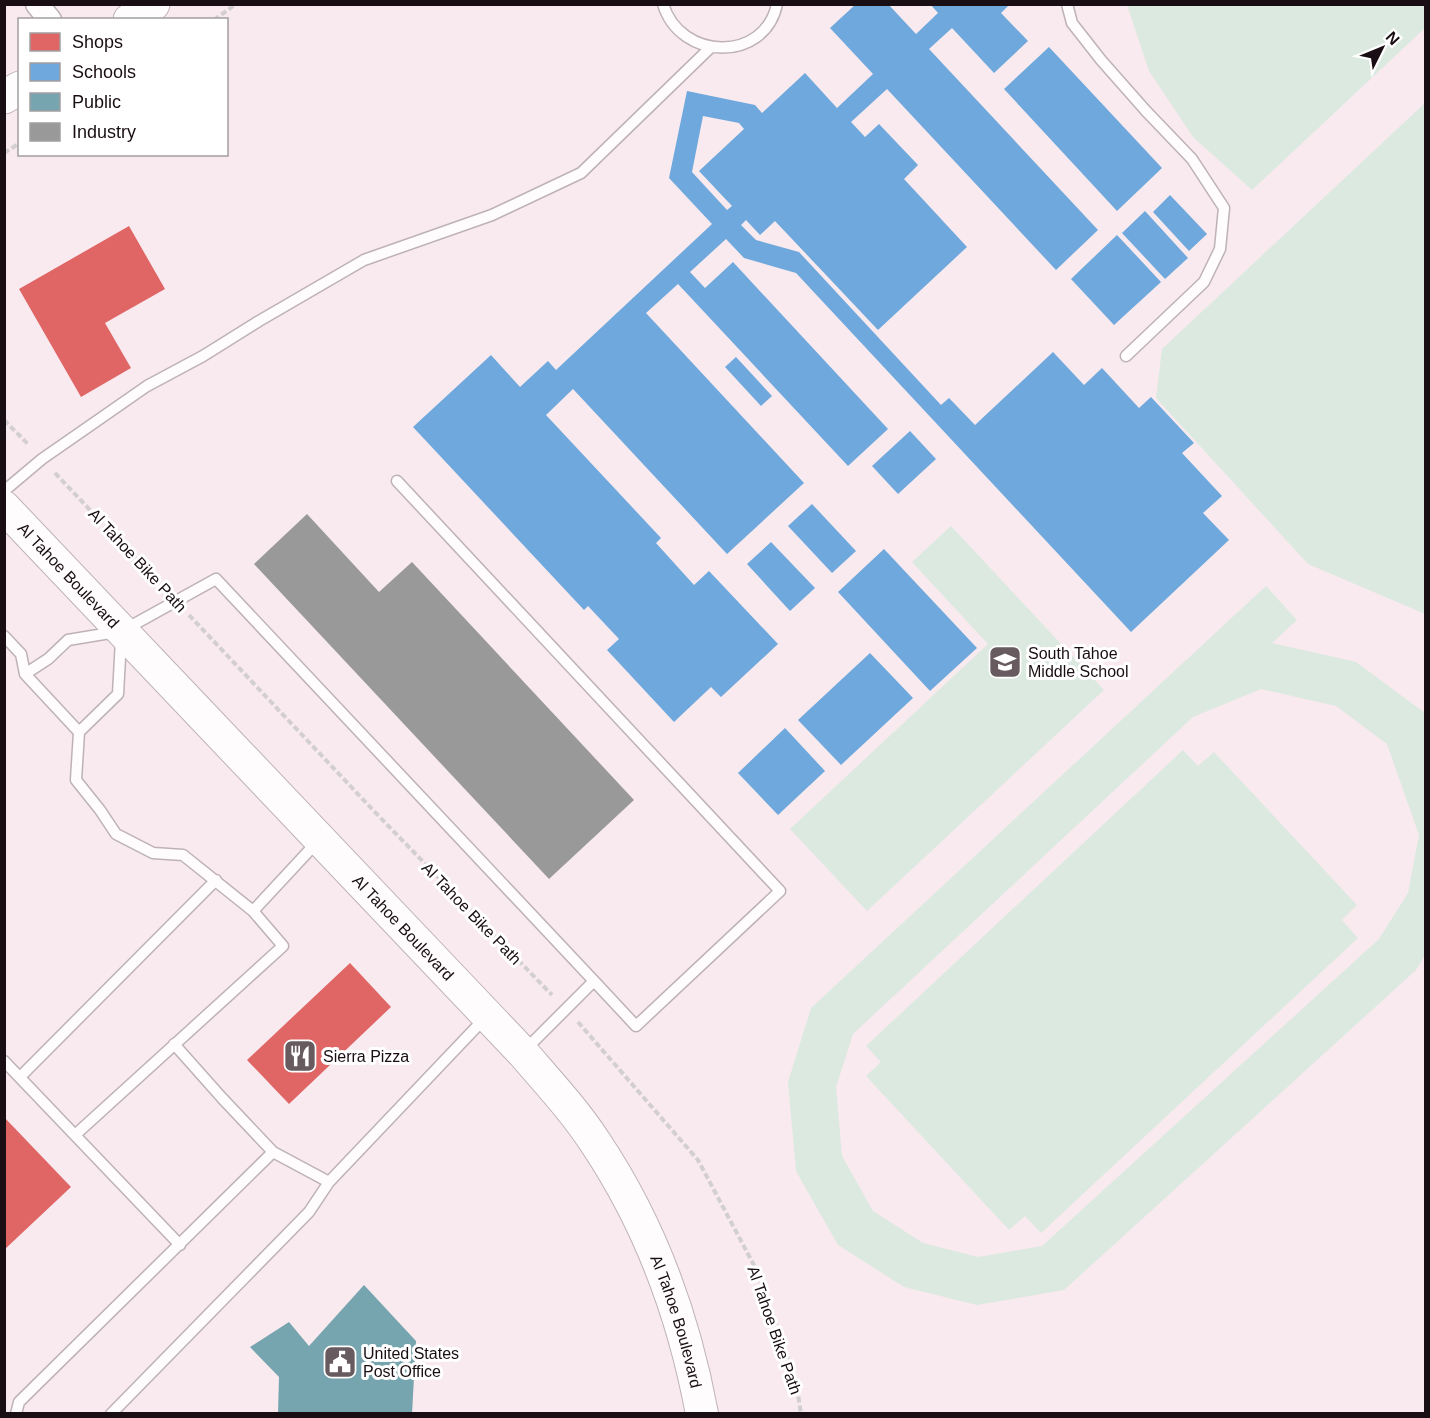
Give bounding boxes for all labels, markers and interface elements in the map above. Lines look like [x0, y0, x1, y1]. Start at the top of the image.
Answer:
legend [18, 18, 228, 156]
north arrow [1352, 18, 1412, 78]
text: N [1382, 28, 1403, 48]
text: Shops [72, 32, 123, 52]
text: Schools [72, 62, 136, 82]
text: Public [72, 92, 121, 112]
text: Industry [72, 122, 136, 142]
street label: Al Tahoe Bike Path [85, 505, 190, 615]
street label: Al Tahoe Boulevard [15, 519, 122, 632]
school or university icon: South Tahoe Middle School [987, 644, 1023, 680]
place label: South Tahoe Middle School [1028, 645, 1129, 680]
street label: Al Tahoe Bike Path [419, 859, 525, 968]
street label: Al Tahoe Boulevard [349, 872, 457, 984]
restaurant icon: Sierra Pizza [282, 1038, 318, 1074]
place label: Sierra Pizza [323, 1048, 409, 1065]
street label: Al Tahoe Boulevard [647, 1252, 705, 1390]
street label: Al Tahoe Bike Path [745, 1264, 805, 1397]
public building icon: United States Post Office [322, 1344, 358, 1380]
place label: United States Post Office [363, 1345, 459, 1380]

